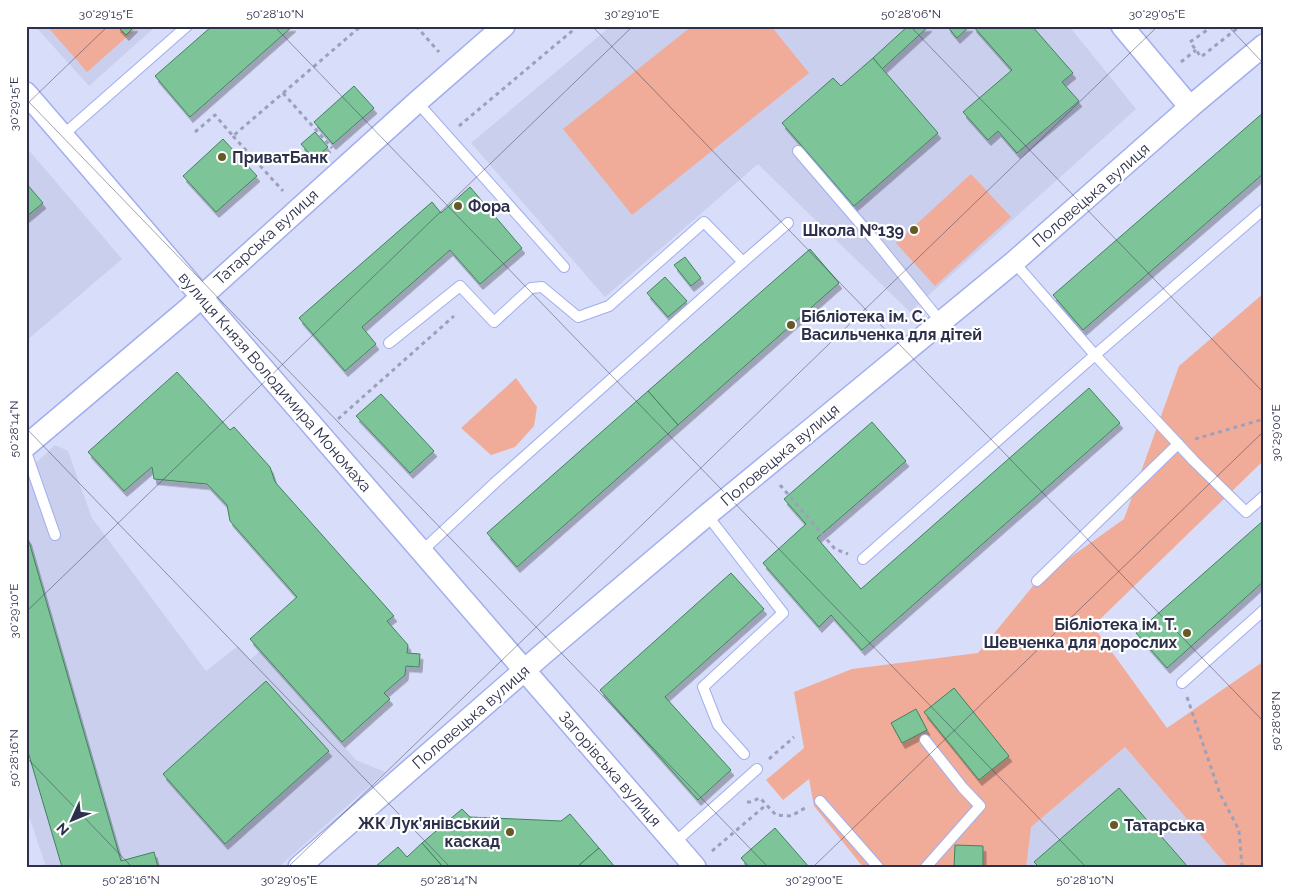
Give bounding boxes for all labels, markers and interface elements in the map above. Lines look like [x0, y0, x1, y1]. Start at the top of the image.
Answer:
text: 30°29'15"E [79, 7, 133, 21]
text: 50°28'10"N [246, 7, 304, 21]
text: 30°29'10"E [604, 7, 660, 21]
text: 50°28'06"N [881, 7, 941, 21]
text: 30°29'05"E [1129, 7, 1185, 21]
text: 30°29'15"E [7, 77, 21, 131]
street label: Половецька вулиця [1029, 139, 1153, 251]
place label: ПриватБанк [232, 148, 328, 167]
marker: ПриватБанк [216, 151, 228, 163]
street label: Татарська вулиця [210, 185, 322, 289]
place label: Фора [468, 197, 510, 216]
marker: Фора [452, 200, 464, 212]
place label: Школа №139 [802, 221, 904, 240]
marker: Школа №139 [908, 224, 920, 236]
street label: вулиця Князя Володимира Мономаха [174, 268, 376, 496]
place label: Бібліотека ім. С. Васильченка для дітей [801, 307, 982, 344]
marker: Бібліотека ім. С. Васильченка для дітей [785, 319, 797, 331]
street label: Половецька вулиця [717, 400, 843, 510]
text: 50°28'14"N [7, 401, 21, 457]
text: 30°29'00"E [1269, 404, 1283, 462]
text: 30°29'10"E [7, 583, 21, 639]
place label: Бібліотека ім. Т. Шевченка для дорослих [983, 615, 1177, 652]
marker: Бібліотека ім. Т. Шевченка для дорослих [1181, 627, 1193, 639]
street label: Половецька вулиця [409, 661, 533, 773]
text: 50°28'08"N [1269, 691, 1283, 751]
street label: Загорівська вулиця [555, 708, 665, 830]
text: 50°28'16"N [7, 729, 21, 787]
north arrow [48, 796, 98, 846]
place label: ЖК Лук’янівський каскад [358, 814, 500, 851]
place label: Татарська [1124, 816, 1205, 835]
marker: Татарська [1108, 819, 1120, 831]
text: N [53, 820, 72, 838]
marker: ЖК Лук’янівський каскад [504, 826, 516, 838]
text: 50°28'16"N [102, 873, 160, 887]
text: 30°29'05"E [261, 873, 317, 887]
text: 50°28'14"N [421, 873, 477, 887]
text: 30°29'00"E [785, 873, 843, 887]
text: 50°28'10"N [1056, 873, 1114, 887]

